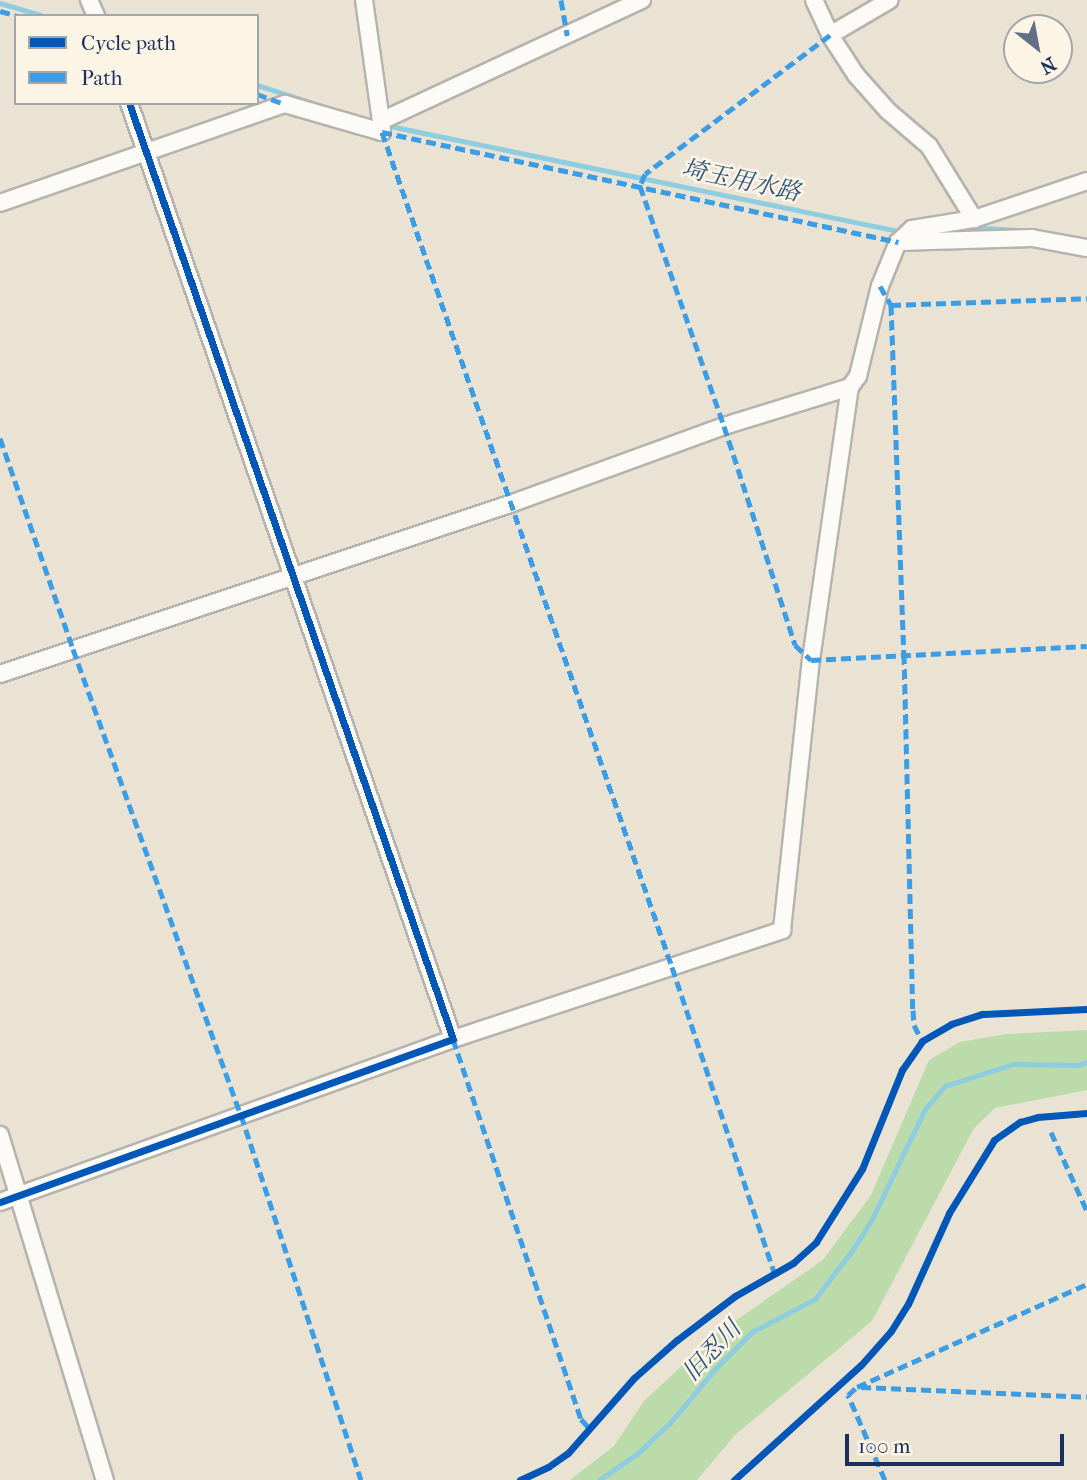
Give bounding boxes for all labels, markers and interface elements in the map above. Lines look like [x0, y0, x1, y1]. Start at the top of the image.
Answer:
legend [14, 14, 259, 105]
north arrow [1003, 14, 1073, 84]
text: Cycle path [81, 31, 176, 55]
text: N [1036, 52, 1060, 78]
text: Path [81, 66, 122, 90]
water label: 埼玉用水路 [679, 154, 803, 208]
water label: 旧忍川 [677, 1315, 747, 1387]
scale bar [849, 1420, 1068, 1464]
text: 100 m [858, 1434, 911, 1458]

